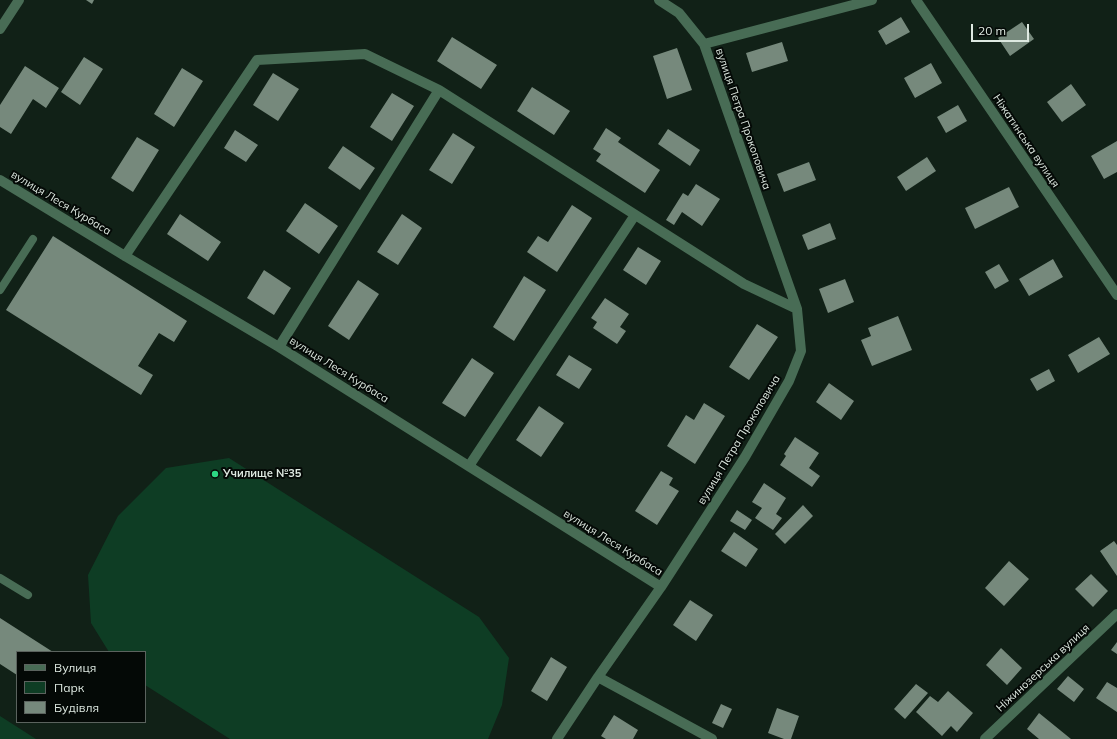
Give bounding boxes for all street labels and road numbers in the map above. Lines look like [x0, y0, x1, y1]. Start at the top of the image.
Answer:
street label: вулиця Петра Прокоповича [713, 47, 773, 191]
street label: Ніжатинська вулиця [990, 92, 1062, 190]
street label: вулиця Леся Курбаса [9, 168, 113, 238]
street label: вулиця Леся Курбаса [287, 334, 391, 406]
street label: вулиця Петра Прокоповича [695, 373, 783, 507]
street label: вулиця Леся Курбаса [561, 507, 665, 579]
street label: Ніжинозерська вулиця [994, 621, 1092, 715]

